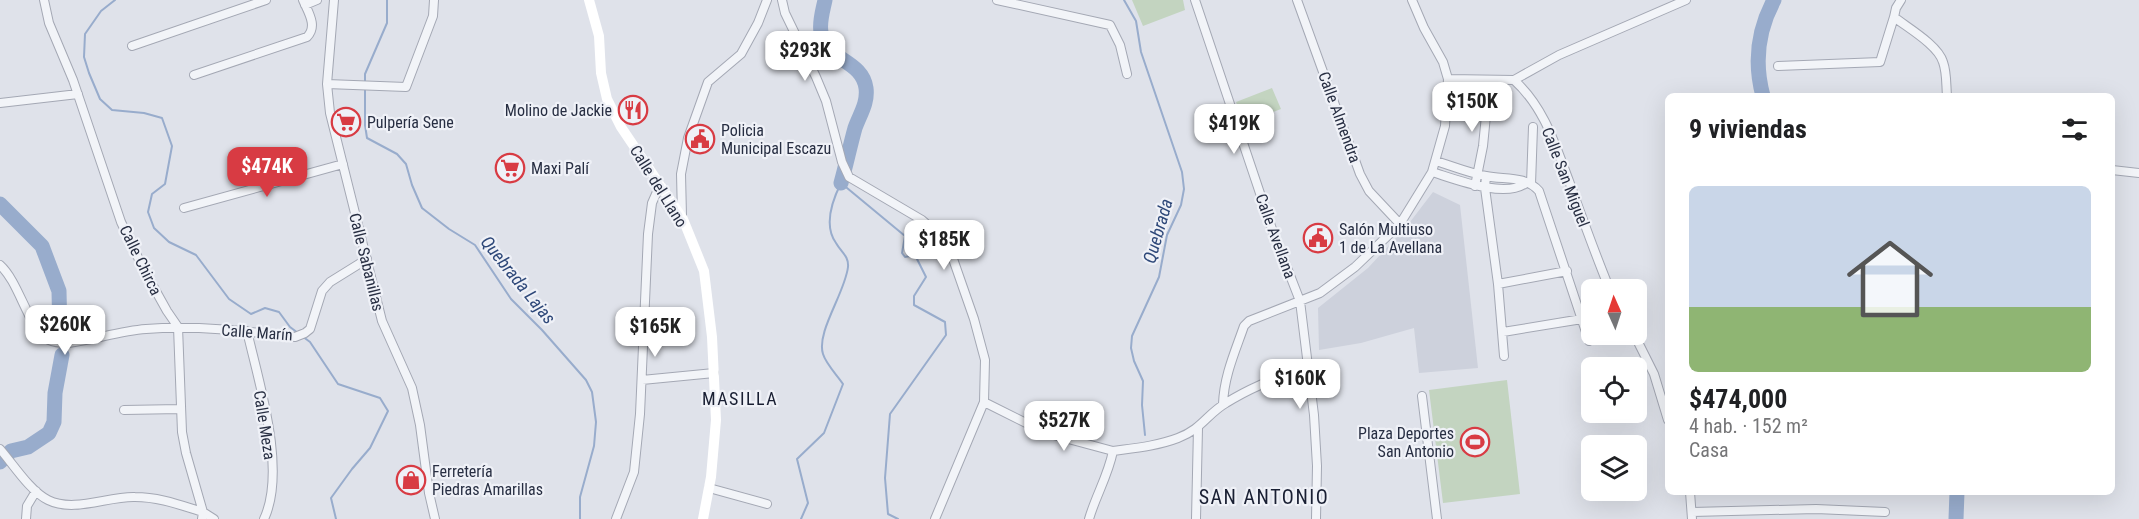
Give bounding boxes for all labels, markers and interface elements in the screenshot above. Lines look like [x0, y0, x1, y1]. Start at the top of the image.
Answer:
pin: $293K [763, 31, 847, 82]
text: $293K [779, 38, 831, 62]
street label: Calle Almendra [1314, 69, 1365, 165]
pin: $150K [1430, 82, 1514, 133]
text: $150K [1446, 89, 1498, 113]
restaurant icon: Molino de Jackie [617, 94, 649, 126]
place label: Molino de Jackie [505, 101, 612, 120]
pin: $419K [1192, 104, 1276, 155]
supermarket icon: Pulpería Sene [330, 106, 362, 138]
text: $419K [1208, 111, 1260, 135]
place label: Pulpería Sene [367, 113, 454, 132]
icon: filters [2058, 113, 2091, 146]
text: 9 viviendas [1689, 114, 1807, 144]
place label: Policia Municipal Escazu [721, 121, 831, 158]
public building icon: Policia Municipal Escazu [684, 123, 716, 155]
street label: Calle San Miguel [1538, 125, 1593, 230]
street label: Calle del Llano [626, 142, 691, 231]
pin: $474K [225, 147, 309, 198]
supermarket icon: Maxi Palí [494, 152, 526, 184]
text: $474K [241, 154, 293, 178]
place label: Maxi Palí [531, 159, 590, 178]
street label: Calle Avellana [1251, 191, 1300, 281]
water label: Quebrada [1138, 196, 1177, 266]
street label: Calle Sabanillas [345, 211, 388, 313]
pin: $185K [902, 220, 986, 271]
place label: Salón Multiuso 1 de La Avellana [1339, 220, 1442, 257]
street label: Calle Chirca [115, 222, 166, 298]
public building icon: Salón Multiuso 1 de La Avellana [1302, 222, 1334, 254]
icon: home [1836, 225, 1944, 333]
text: $185K [918, 227, 970, 251]
water label: Quebrada Lajas [477, 231, 560, 328]
north arrow [1581, 279, 1647, 345]
map controls [1581, 279, 1647, 501]
pin: $260K [23, 305, 107, 356]
pin: $165K [613, 307, 697, 358]
text: $260K [39, 312, 91, 336]
text: $165K [629, 314, 681, 338]
street label: Calle Marín [221, 321, 293, 344]
button: locate [1581, 357, 1647, 423]
pin: $160K [1258, 359, 1342, 410]
text: $160K [1274, 366, 1326, 390]
text: $474,000 [1689, 384, 1787, 414]
district label: MASILLA [702, 388, 778, 409]
street label: Calle Meza [250, 389, 279, 461]
pin: $527K [1022, 401, 1106, 452]
text: $527K [1038, 408, 1090, 432]
text: 4 hab. · 152 m² [1689, 414, 1808, 438]
place label: Plaza Deportes San Antonio [1358, 424, 1454, 461]
sports icon: Plaza Deportes San Antonio [1459, 426, 1491, 458]
button: layers [1581, 435, 1647, 501]
text: Casa [1689, 438, 1729, 462]
place label: Ferretería Piedras Amarillas [432, 462, 543, 499]
shop icon: Ferretería Piedras Amarillas [395, 464, 427, 496]
district label: SAN ANTONIO [1199, 485, 1329, 509]

